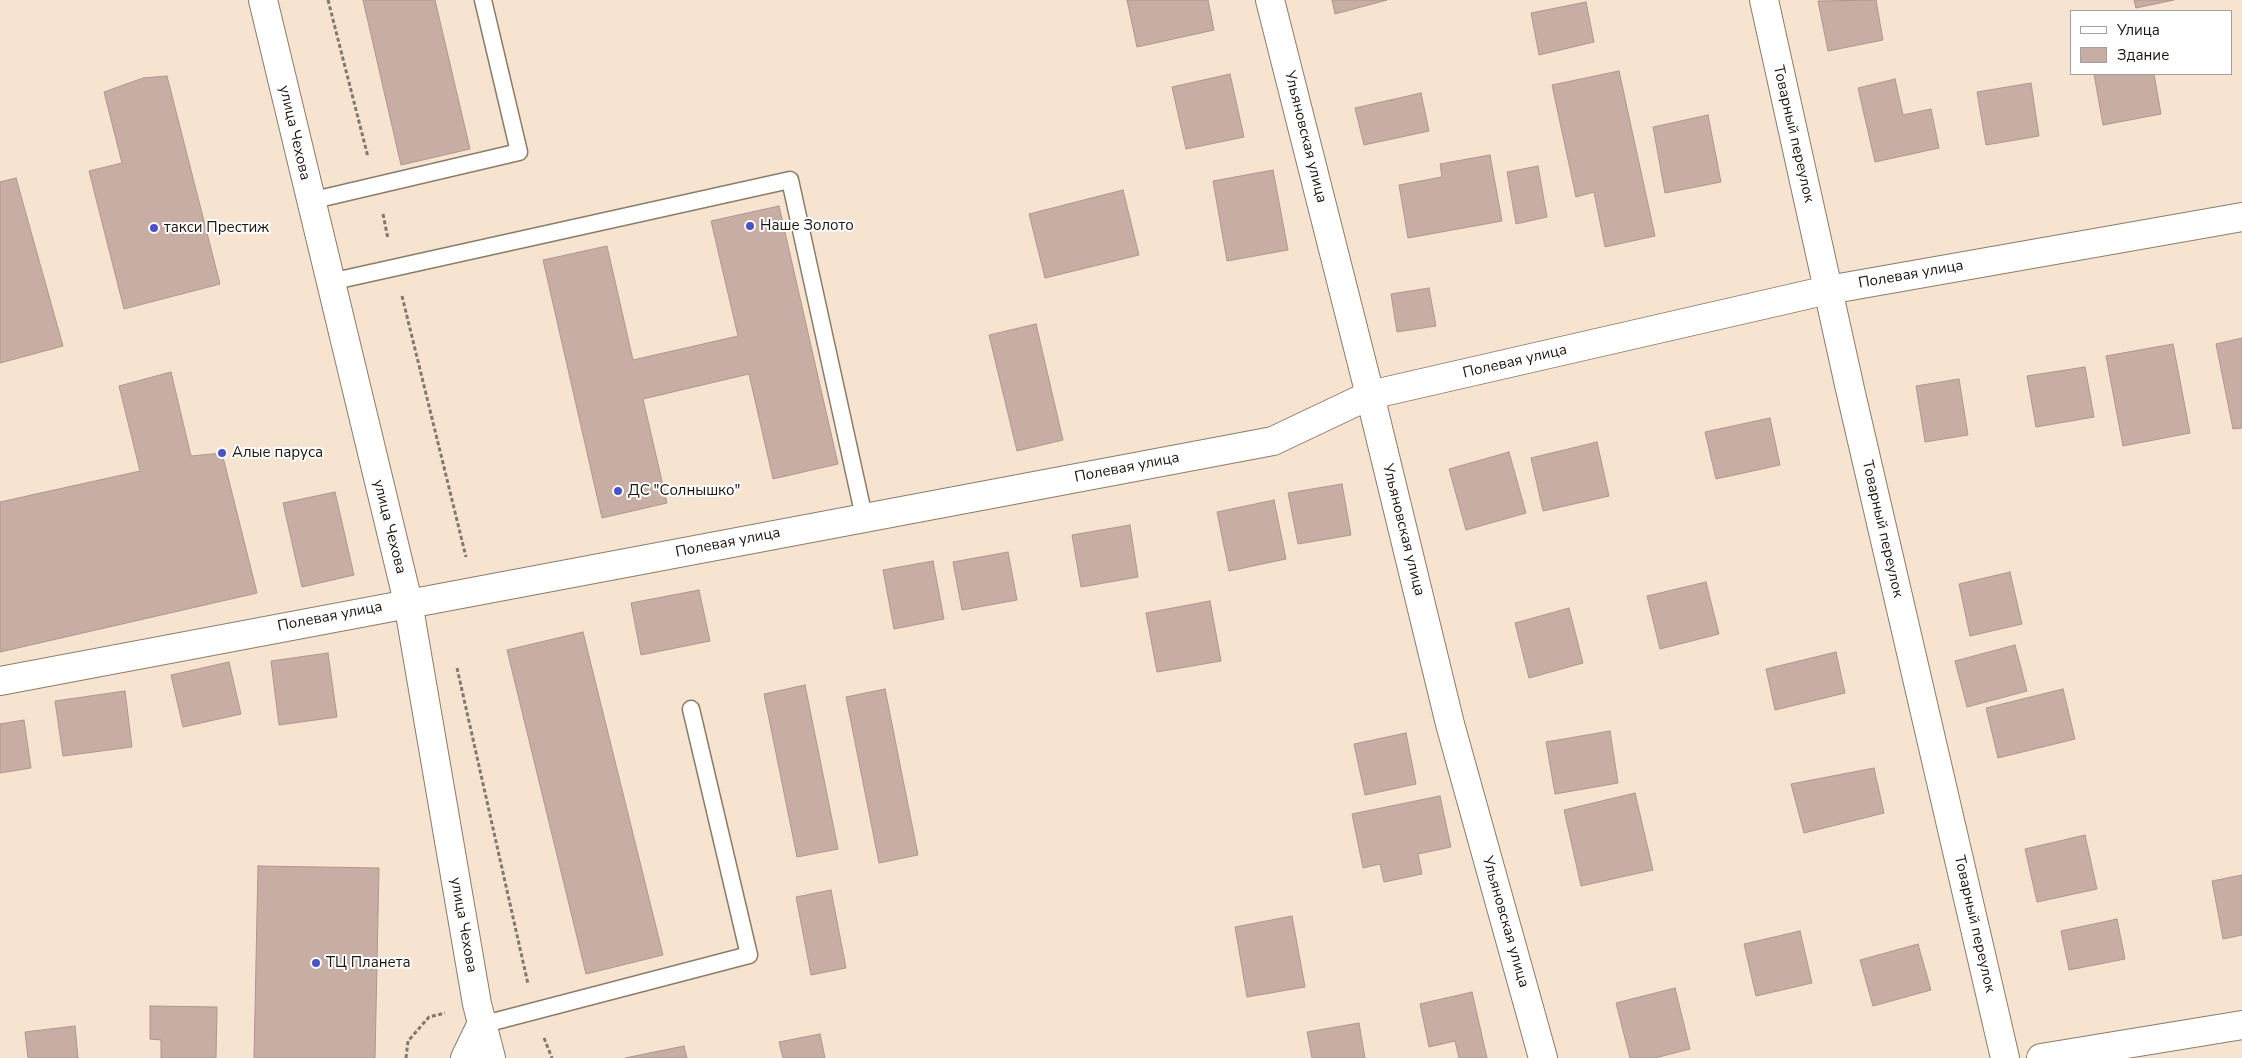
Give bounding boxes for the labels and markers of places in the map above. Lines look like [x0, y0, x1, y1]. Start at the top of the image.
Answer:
place label: Наше Золото [760, 217, 854, 235]
place label: такси Престиж [164, 219, 269, 237]
marker: Наше Золото [744, 220, 756, 232]
marker: такси Престиж [148, 222, 160, 234]
place label: Алые паруса [232, 444, 323, 462]
marker: Алые паруса [216, 447, 228, 459]
place label: ДС "Солнышко" [628, 482, 740, 500]
marker: ДС "Солнышко" [612, 485, 624, 497]
place label: ТЦ Планета [326, 954, 410, 972]
marker: ТЦ Планета [310, 957, 322, 969]

